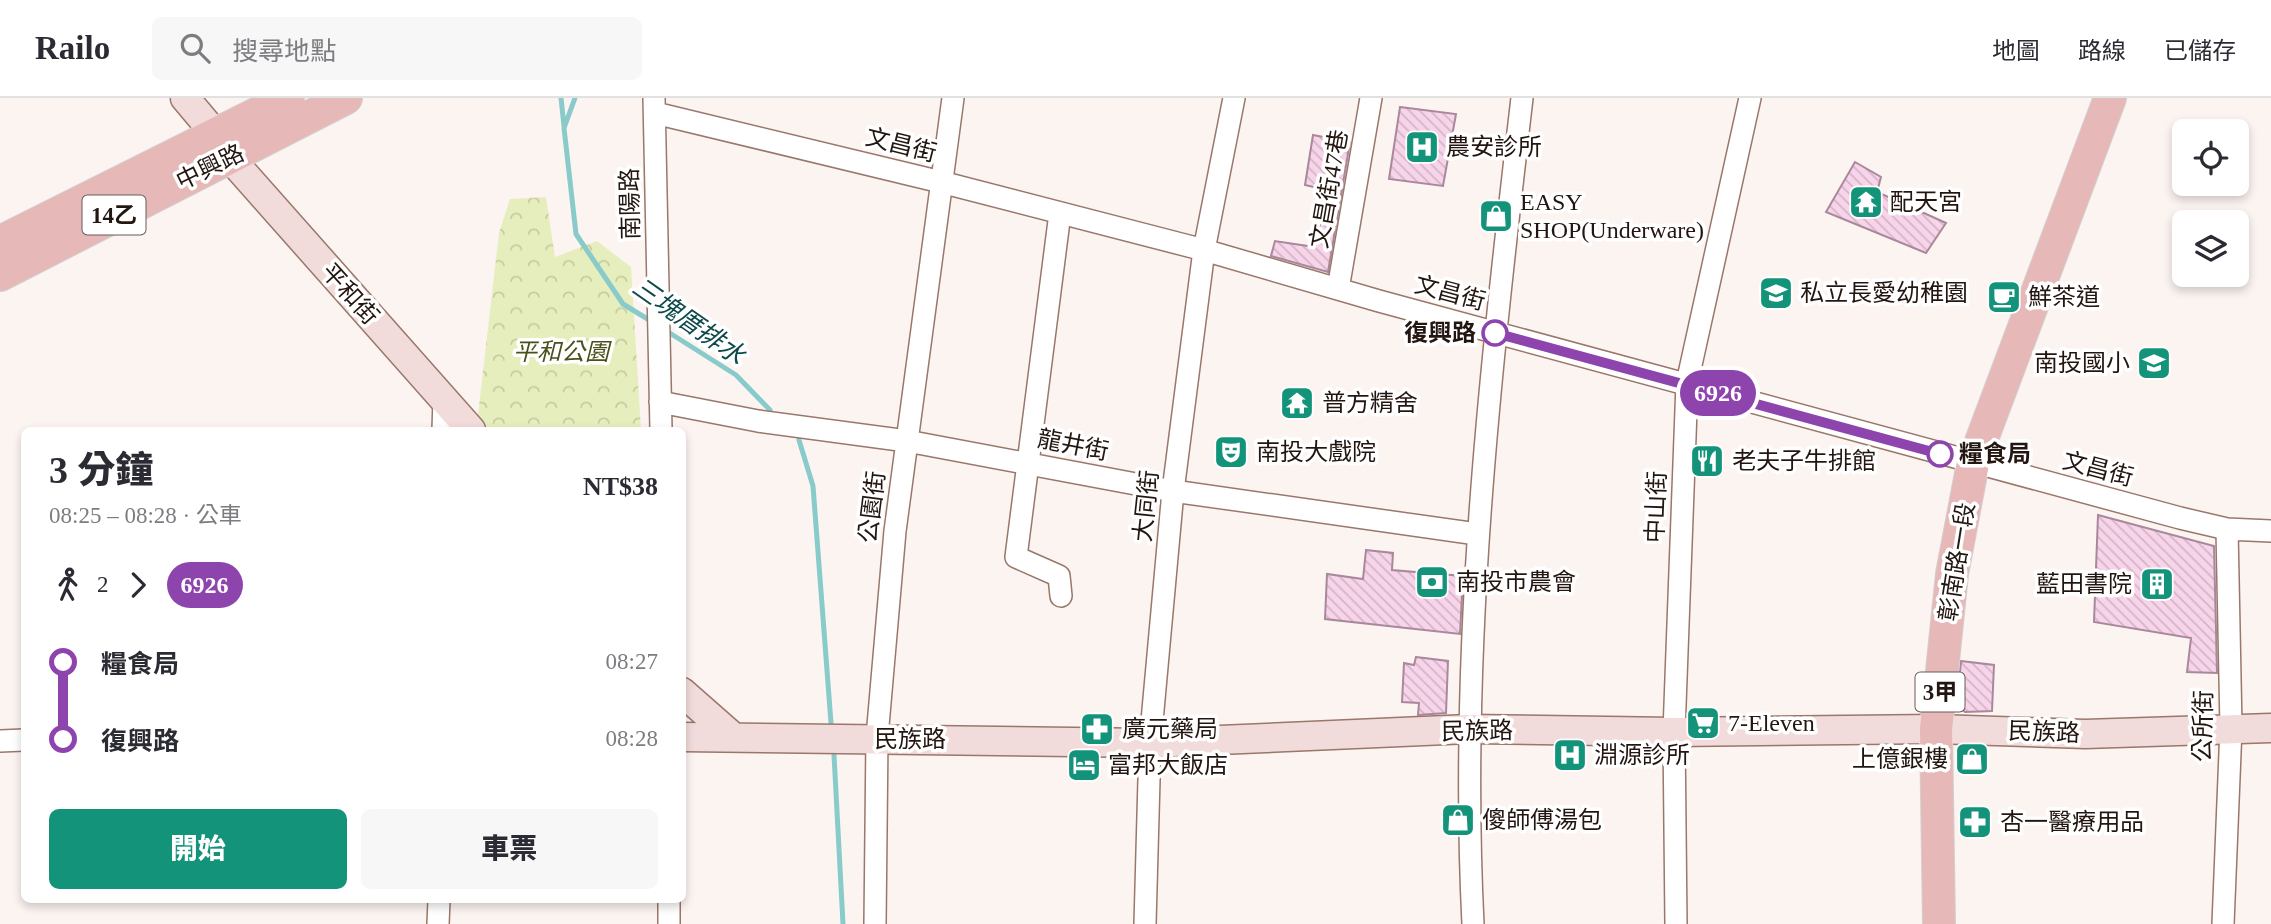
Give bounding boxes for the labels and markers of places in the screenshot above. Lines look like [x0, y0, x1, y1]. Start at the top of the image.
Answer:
hospital icon: 農安診所 [1403, 128, 1441, 166]
place label: 農安診所 [1446, 134, 1542, 160]
temple icon: 配天宮 [1847, 183, 1885, 221]
place label: EASY SHOP(Underware) [1520, 189, 1704, 243]
place label: 配天宮 [1890, 189, 1962, 215]
shop icon: EASY SHOP(Underware) [1477, 197, 1515, 235]
school or university icon: 私立長愛幼稚園 [1757, 274, 1795, 312]
cafe icon: 鮮茶道 [1985, 278, 2023, 316]
place label: 私立長愛幼稚園 [1800, 280, 1968, 306]
place label: 鮮茶道 [2028, 284, 2100, 310]
place label: 復興路 [1404, 320, 1476, 346]
marker: 復興路 [1482, 320, 1508, 346]
school or university icon: 南投國小 [2135, 344, 2173, 382]
place label: 南投國小 [2034, 350, 2130, 376]
temple icon: 普方精舍 [1278, 384, 1316, 422]
place label: 普方精舍 [1322, 390, 1418, 416]
theatre icon: 南投大戲院 [1212, 433, 1250, 471]
place label: 南投大戲院 [1256, 439, 1376, 465]
marker: 糧食局 [1927, 441, 1953, 467]
place label: 糧食局 [1959, 441, 2031, 467]
restaurant icon: 老夫子牛排館 [1688, 442, 1726, 480]
place label: 老夫子牛排館 [1732, 448, 1876, 474]
bank icon: 南投市農會 [1413, 563, 1451, 601]
building icon: 藍田書院 [2138, 565, 2176, 603]
place label: 南投市農會 [1456, 569, 1576, 595]
place label: 藍田書院 [2036, 571, 2132, 597]
supermarket icon: 7-Eleven [1684, 704, 1722, 742]
pharmacy icon: 廣元藥局 [1078, 710, 1116, 748]
place label: 7-Eleven [1728, 710, 1815, 736]
place label: 廣元藥局 [1122, 716, 1218, 742]
hospital icon: 淵源診所 [1551, 736, 1589, 774]
shop icon: 上億銀樓 [1953, 740, 1991, 778]
place label: 淵源診所 [1594, 742, 1690, 768]
hotel icon: 富邦大飯店 [1065, 746, 1103, 784]
place label: 上億銀樓 [1852, 746, 1948, 772]
place label: 富邦大飯店 [1108, 752, 1228, 778]
shop icon: 傻師傅湯包 [1439, 801, 1477, 839]
pharmacy icon: 杏一醫療用品 [1956, 803, 1994, 841]
place label: 傻師傅湯包 [1482, 807, 1602, 833]
place label: 杏一醫療用品 [2000, 809, 2144, 835]

